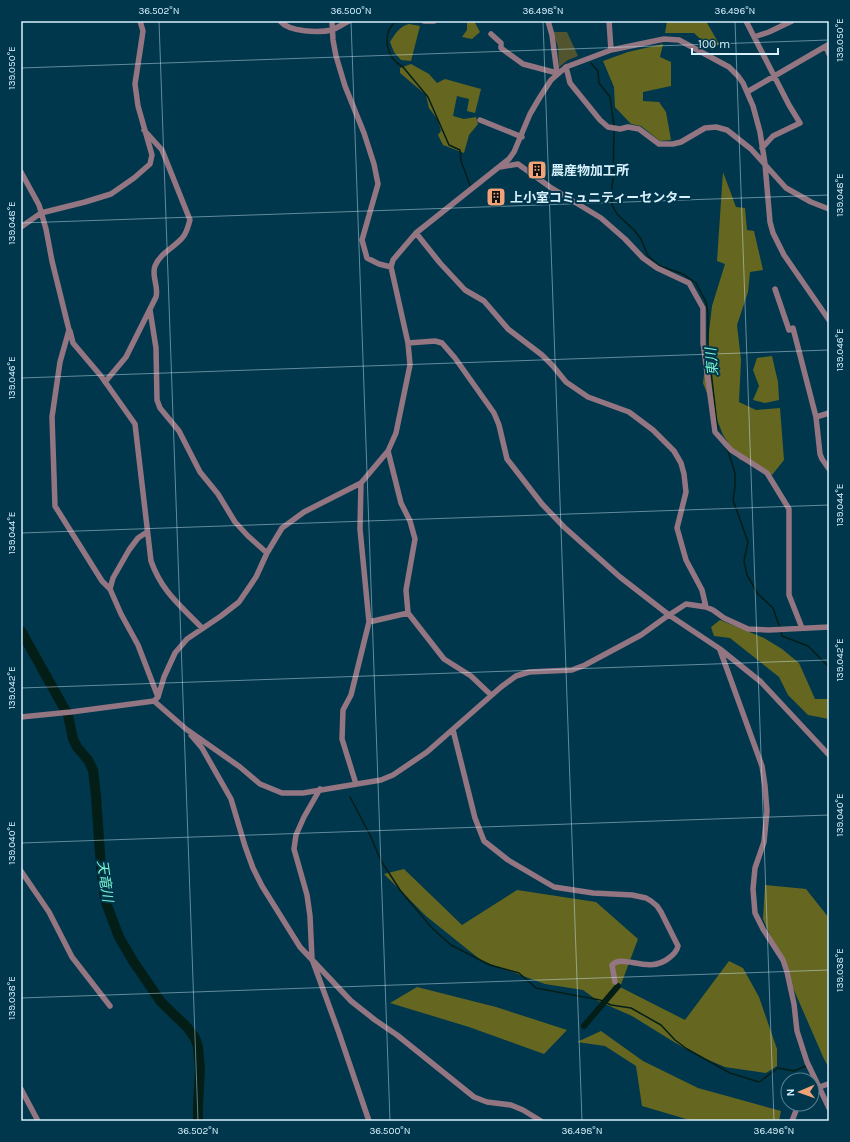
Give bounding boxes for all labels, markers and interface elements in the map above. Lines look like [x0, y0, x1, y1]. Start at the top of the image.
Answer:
text: 36.502°N [138, 5, 180, 17]
text: 36.500°N [330, 5, 372, 17]
text: 36.498°N [522, 5, 564, 17]
text: 36.496°N [715, 5, 755, 17]
text: 139.050°E [834, 18, 846, 62]
scale bar [692, 30, 778, 56]
text: 100 m [698, 37, 730, 51]
text: 139.050°E [6, 46, 18, 90]
building icon: 農産物加工所 [526, 159, 548, 181]
place label: 農産物加工所 [551, 163, 629, 178]
text: 139.048°E [834, 173, 846, 217]
building icon: 上小室コミュニティーセンター [485, 186, 507, 208]
place label: 上小室コミュニティーセンター [510, 190, 691, 205]
text: 139.048°E [6, 201, 18, 245]
text: 139.046°E [834, 328, 846, 372]
water label: 東川 [702, 345, 722, 377]
text: 139.046°E [6, 356, 18, 400]
text: 139.044°E [834, 484, 846, 526]
text: 139.044°E [6, 512, 18, 554]
text: 139.042°E [834, 638, 846, 682]
text: 139.042°E [6, 666, 18, 710]
text: 139.040°E [834, 793, 846, 837]
text: 139.040°E [6, 821, 18, 865]
water label: 天竜川 [94, 859, 117, 905]
text: 139.038°E [834, 948, 846, 992]
text: 139.038°E [6, 976, 18, 1020]
north arrow [780, 1072, 820, 1112]
text: N [784, 1088, 797, 1097]
text: 36.502°N [177, 1125, 219, 1137]
text: 36.500°N [369, 1125, 411, 1137]
text: 36.498°N [561, 1125, 603, 1137]
text: 36.496°N [754, 1125, 794, 1137]

